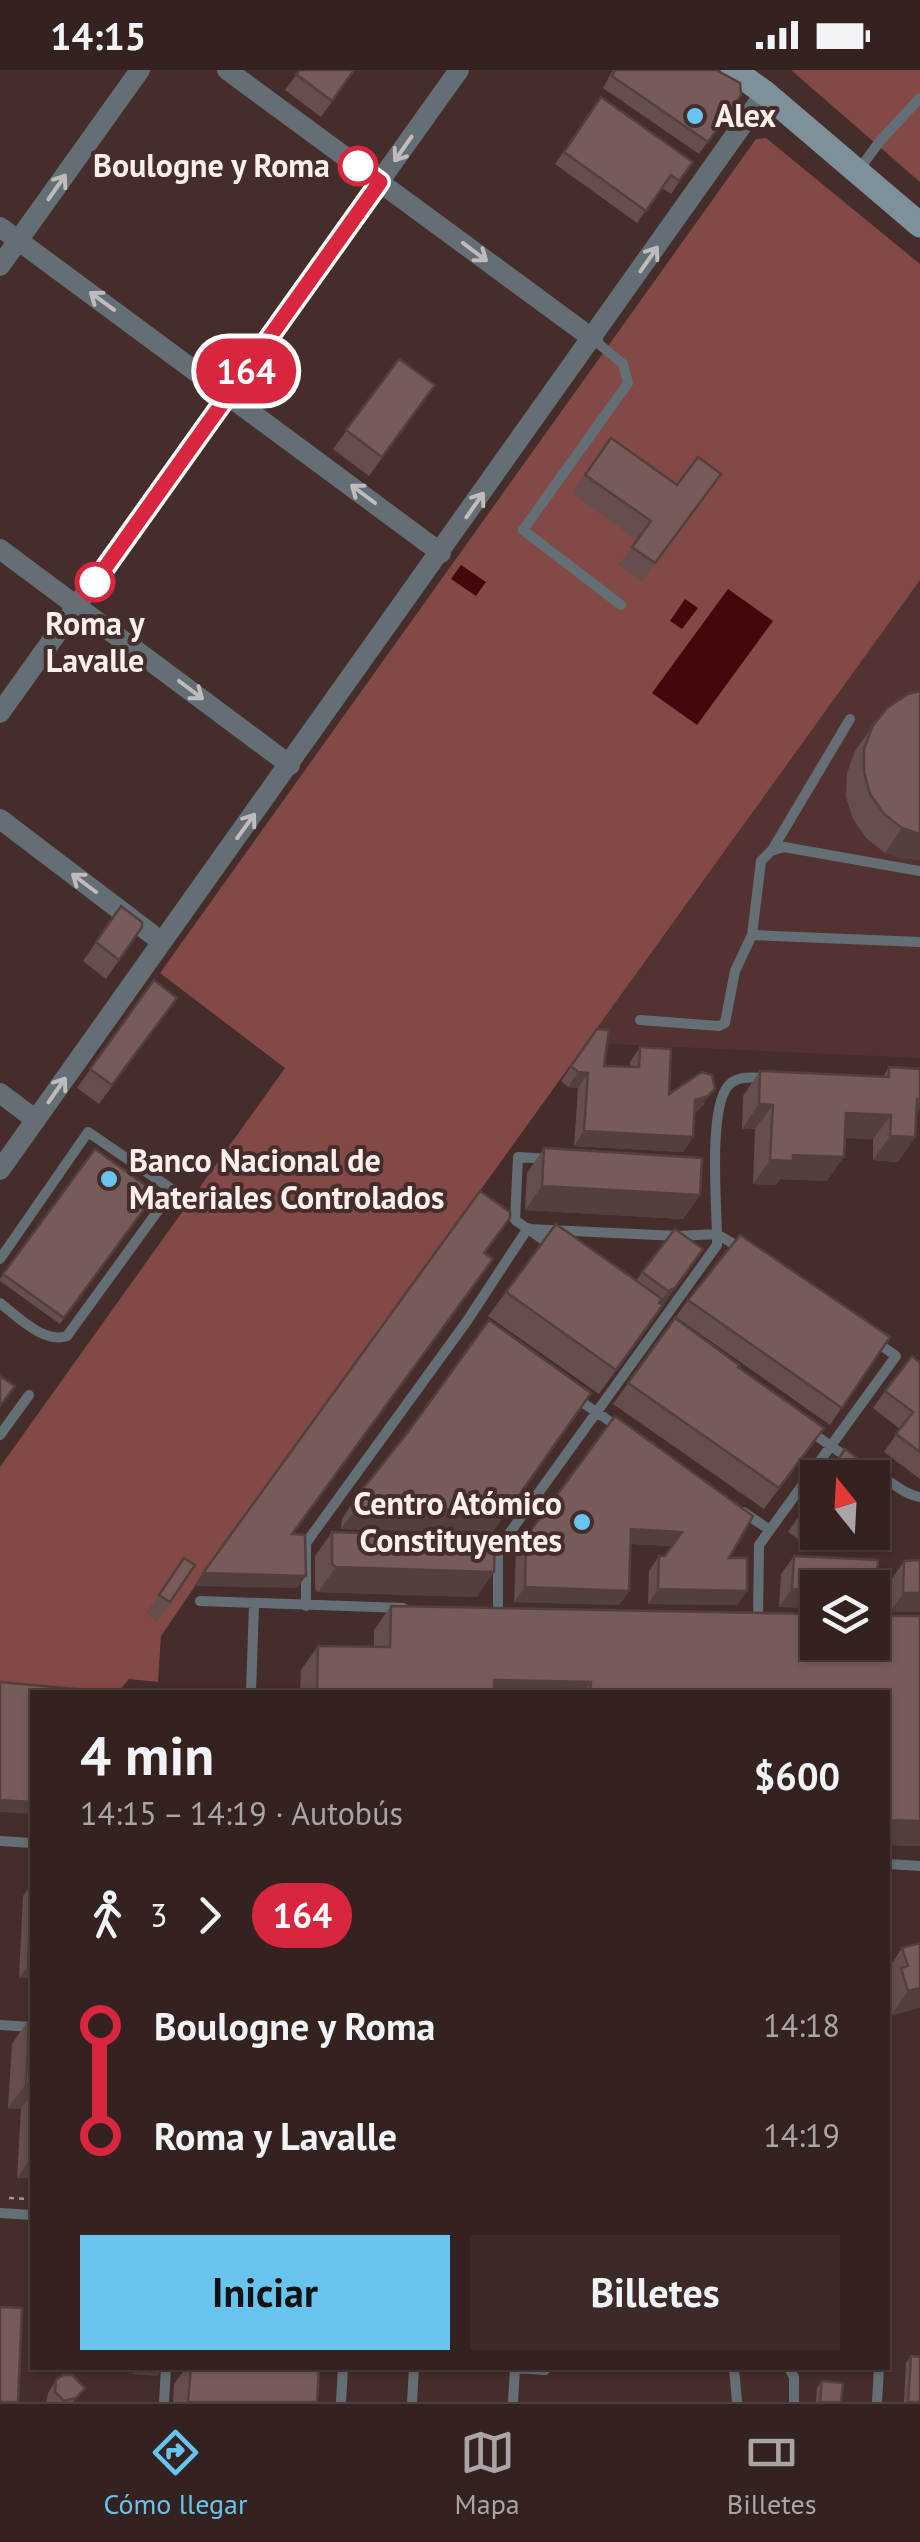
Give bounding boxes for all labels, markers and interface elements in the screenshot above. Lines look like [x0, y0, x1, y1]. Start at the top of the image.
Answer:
text: 14:15 [50, 11, 146, 60]
place label: Alex [715, 94, 776, 136]
marker: Alex [684, 105, 706, 127]
one-way arrow [393, 135, 414, 163]
place label: Boulogne y Roma [93, 144, 330, 186]
marker: Boulogne y Roma [339, 147, 377, 185]
one-way arrow [46, 174, 67, 201]
one-way arrow [461, 241, 488, 262]
one-way arrow [638, 246, 659, 274]
one-way arrow [89, 290, 116, 311]
line badge: 164 [188, 338, 304, 404]
text: 164 [216, 348, 276, 394]
one-way arrow [350, 484, 377, 505]
one-way arrow [464, 491, 485, 519]
marker: Roma y Lavalle [76, 563, 114, 601]
place label: Roma y Lavalle [45, 602, 145, 681]
one-way arrow [177, 679, 204, 700]
one-way arrow [235, 813, 256, 840]
one-way arrow [71, 872, 98, 893]
one-way arrow [46, 1077, 67, 1105]
place label: Banco Nacional de Materiales Controlados [129, 1139, 444, 1218]
marker: Banco Nacional de Materiales Controlados [98, 1168, 120, 1190]
north arrow [800, 1460, 890, 1550]
map controls [800, 1460, 890, 1660]
place label: Centro Atómico Constituyentes [354, 1482, 562, 1561]
marker: Centro Atómico Constituyentes [571, 1511, 593, 1533]
button: layers [800, 1570, 890, 1660]
text: 4 min [80, 1719, 214, 1790]
text: $600 [754, 1751, 840, 1800]
text: 14:15 – 14:19 · Autobús [80, 1792, 403, 1834]
icon: walk [80, 1888, 135, 1943]
icon: forward [182, 1888, 237, 1943]
text: 164 [272, 1892, 332, 1938]
text: 3 [150, 1894, 167, 1936]
text: Boulogne y Roma [154, 2001, 435, 2050]
text: 14:18 [763, 2004, 840, 2046]
text: Roma y Lavalle [154, 2111, 397, 2160]
text: 14:19 [763, 2114, 840, 2156]
button: Iniciar [80, 2235, 450, 2350]
button: Billetes [470, 2235, 840, 2350]
tab: Cómo llegar [104, 2425, 248, 2522]
tab: Mapa [455, 2425, 520, 2522]
tab: Billetes [727, 2425, 816, 2522]

